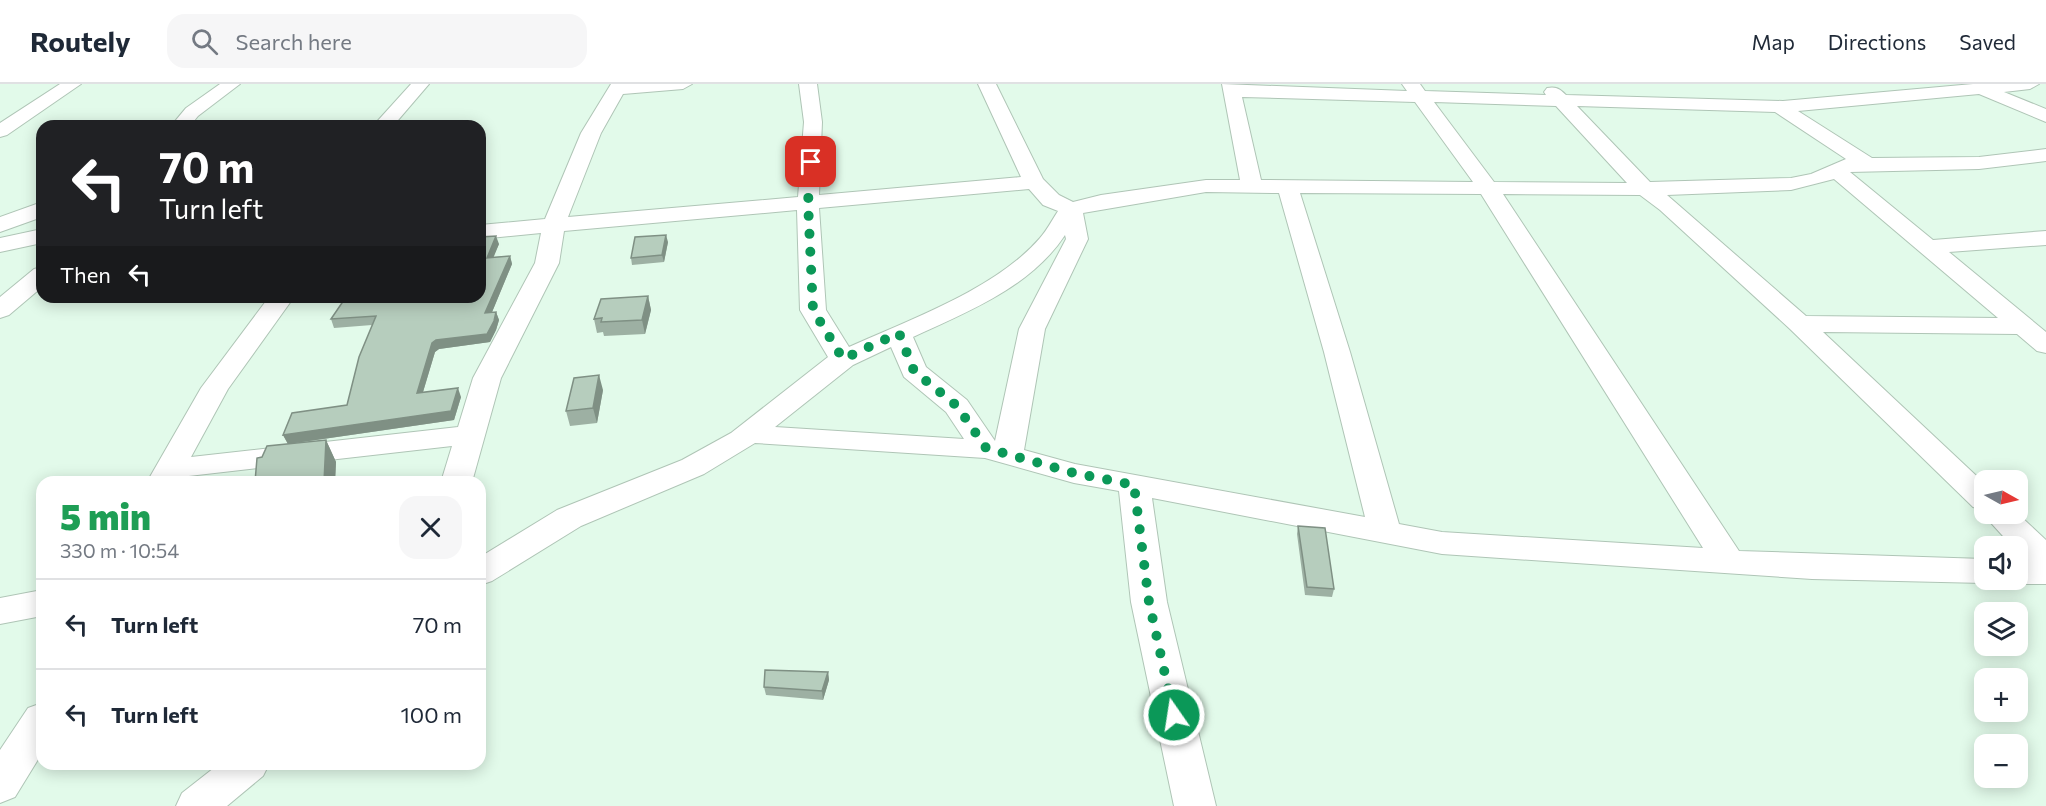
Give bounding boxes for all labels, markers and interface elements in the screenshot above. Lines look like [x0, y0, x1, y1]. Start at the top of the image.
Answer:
search box [167, 14, 587, 68]
text: Routely [30, 24, 131, 58]
icon: search [188, 25, 221, 58]
text: Search here [236, 28, 352, 55]
text: Map [1752, 29, 1795, 54]
text: Directions [1828, 29, 1926, 54]
text: Saved [1959, 29, 2016, 54]
pin [785, 136, 836, 187]
text: 70 m [159, 140, 254, 192]
icon: left [60, 144, 138, 222]
icon: arrive [794, 145, 827, 178]
text: Turn left [159, 192, 263, 225]
icon: left [123, 258, 156, 291]
text: Then [60, 261, 111, 288]
north arrow [1974, 470, 2028, 524]
map controls [1974, 470, 2028, 788]
text: 5 min [60, 493, 151, 537]
button: close [399, 496, 462, 559]
button: sound [1974, 536, 2028, 590]
text: 330 m · 10:54 [60, 538, 179, 562]
button: layers [1974, 602, 2028, 656]
icon: left [60, 608, 93, 641]
text: Turn left [111, 611, 198, 638]
text: 70 m [413, 611, 462, 638]
button: + [1974, 668, 2028, 722]
position arrow [1142, 683, 1206, 747]
icon: left [60, 698, 93, 731]
text: Turn left [111, 701, 198, 728]
text: 100 m [400, 701, 462, 728]
button: − [1974, 734, 2028, 788]

